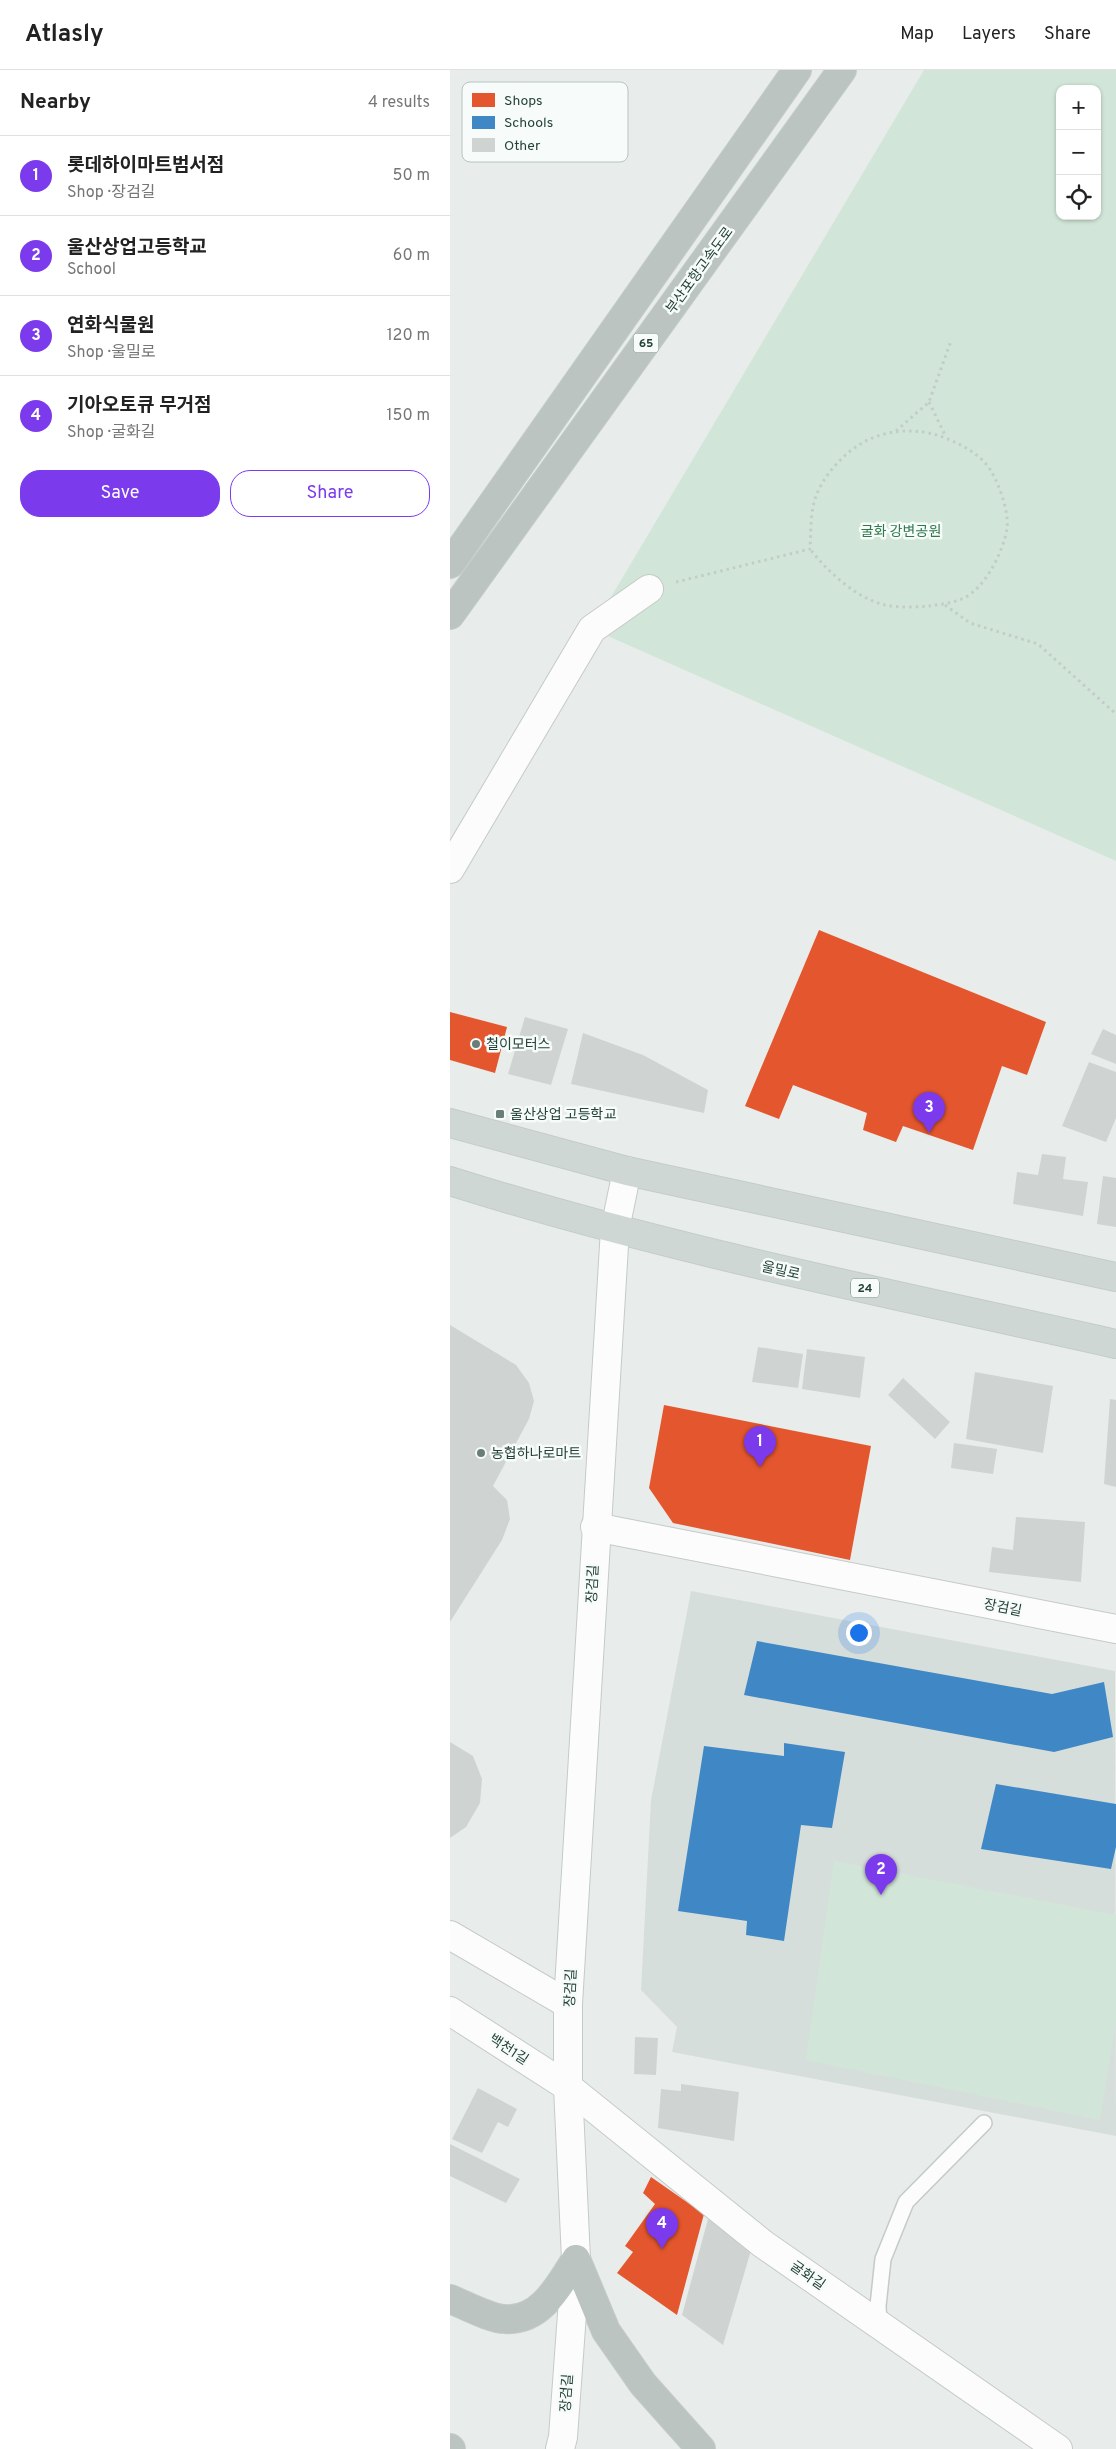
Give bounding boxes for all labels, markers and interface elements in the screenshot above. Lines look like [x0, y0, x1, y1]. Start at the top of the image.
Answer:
text: Atlasly [25, 20, 104, 50]
text: Map [900, 23, 934, 46]
text: Layers [962, 23, 1016, 46]
text: Share [1044, 23, 1091, 46]
legend [462, 82, 628, 162]
map controls [1056, 85, 1101, 220]
button: + [1056, 85, 1101, 130]
text: Nearby [20, 89, 91, 116]
text: 4 results [368, 93, 430, 113]
text: Shops [504, 93, 543, 110]
text: Schools [504, 115, 553, 132]
button: − [1056, 130, 1101, 175]
text: Other [504, 138, 541, 155]
text: 롯데하이마트범서점 [67, 154, 224, 178]
text: 1 [33, 166, 39, 186]
text: 50 m [393, 166, 430, 186]
button: locate [1056, 175, 1101, 220]
text: Shop · 장검길 [67, 183, 155, 203]
street label: 부산포항고속도로 [663, 224, 737, 318]
text: 울산상업고등학교 [67, 236, 207, 260]
text: 2 [31, 246, 41, 266]
text: 60 m [393, 246, 430, 266]
text: School [67, 260, 116, 280]
text: 연화식물원 [67, 314, 154, 338]
text: 3 [31, 326, 41, 346]
text: 120 m [387, 326, 430, 346]
road number: 65 [634, 334, 658, 352]
text: Shop · 울밀로 [67, 343, 155, 363]
text: 기아오토큐 무거점 [67, 394, 212, 418]
text: 4 [31, 406, 41, 426]
text: 150 m [387, 406, 430, 426]
text: Shop · 굴화길 [67, 423, 155, 443]
button: Save [20, 470, 220, 517]
button: Share [230, 470, 430, 517]
park label: 굴화 강변공원 [861, 524, 941, 541]
place label: 철이모터스 [486, 1037, 551, 1054]
marker: 철이모터스 [470, 1038, 482, 1050]
pin: 3 [913, 1092, 945, 1133]
place label: 울산상업 고등학교 [510, 1106, 616, 1124]
marker: 울산상업 고등학교 [494, 1108, 506, 1120]
street label: 울밀로 [760, 1259, 802, 1284]
road number: 24 [851, 1278, 879, 1298]
pin: 1 [744, 1426, 776, 1467]
place label: 농협하나로마트 [491, 1446, 581, 1463]
marker: 농협하나로마트 [475, 1447, 487, 1459]
street label: 장검길 [584, 1564, 603, 1604]
street label: 장검길 [982, 1596, 1023, 1621]
your location [846, 1620, 872, 1646]
pin: 2 [865, 1854, 897, 1895]
street label: 장검길 [562, 1968, 581, 2008]
street label: 백천1길 [485, 2030, 532, 2069]
pin: 4 [646, 2208, 678, 2249]
street label: 굴화길 [786, 2258, 828, 2294]
street label: 장검길 [558, 2373, 577, 2413]

